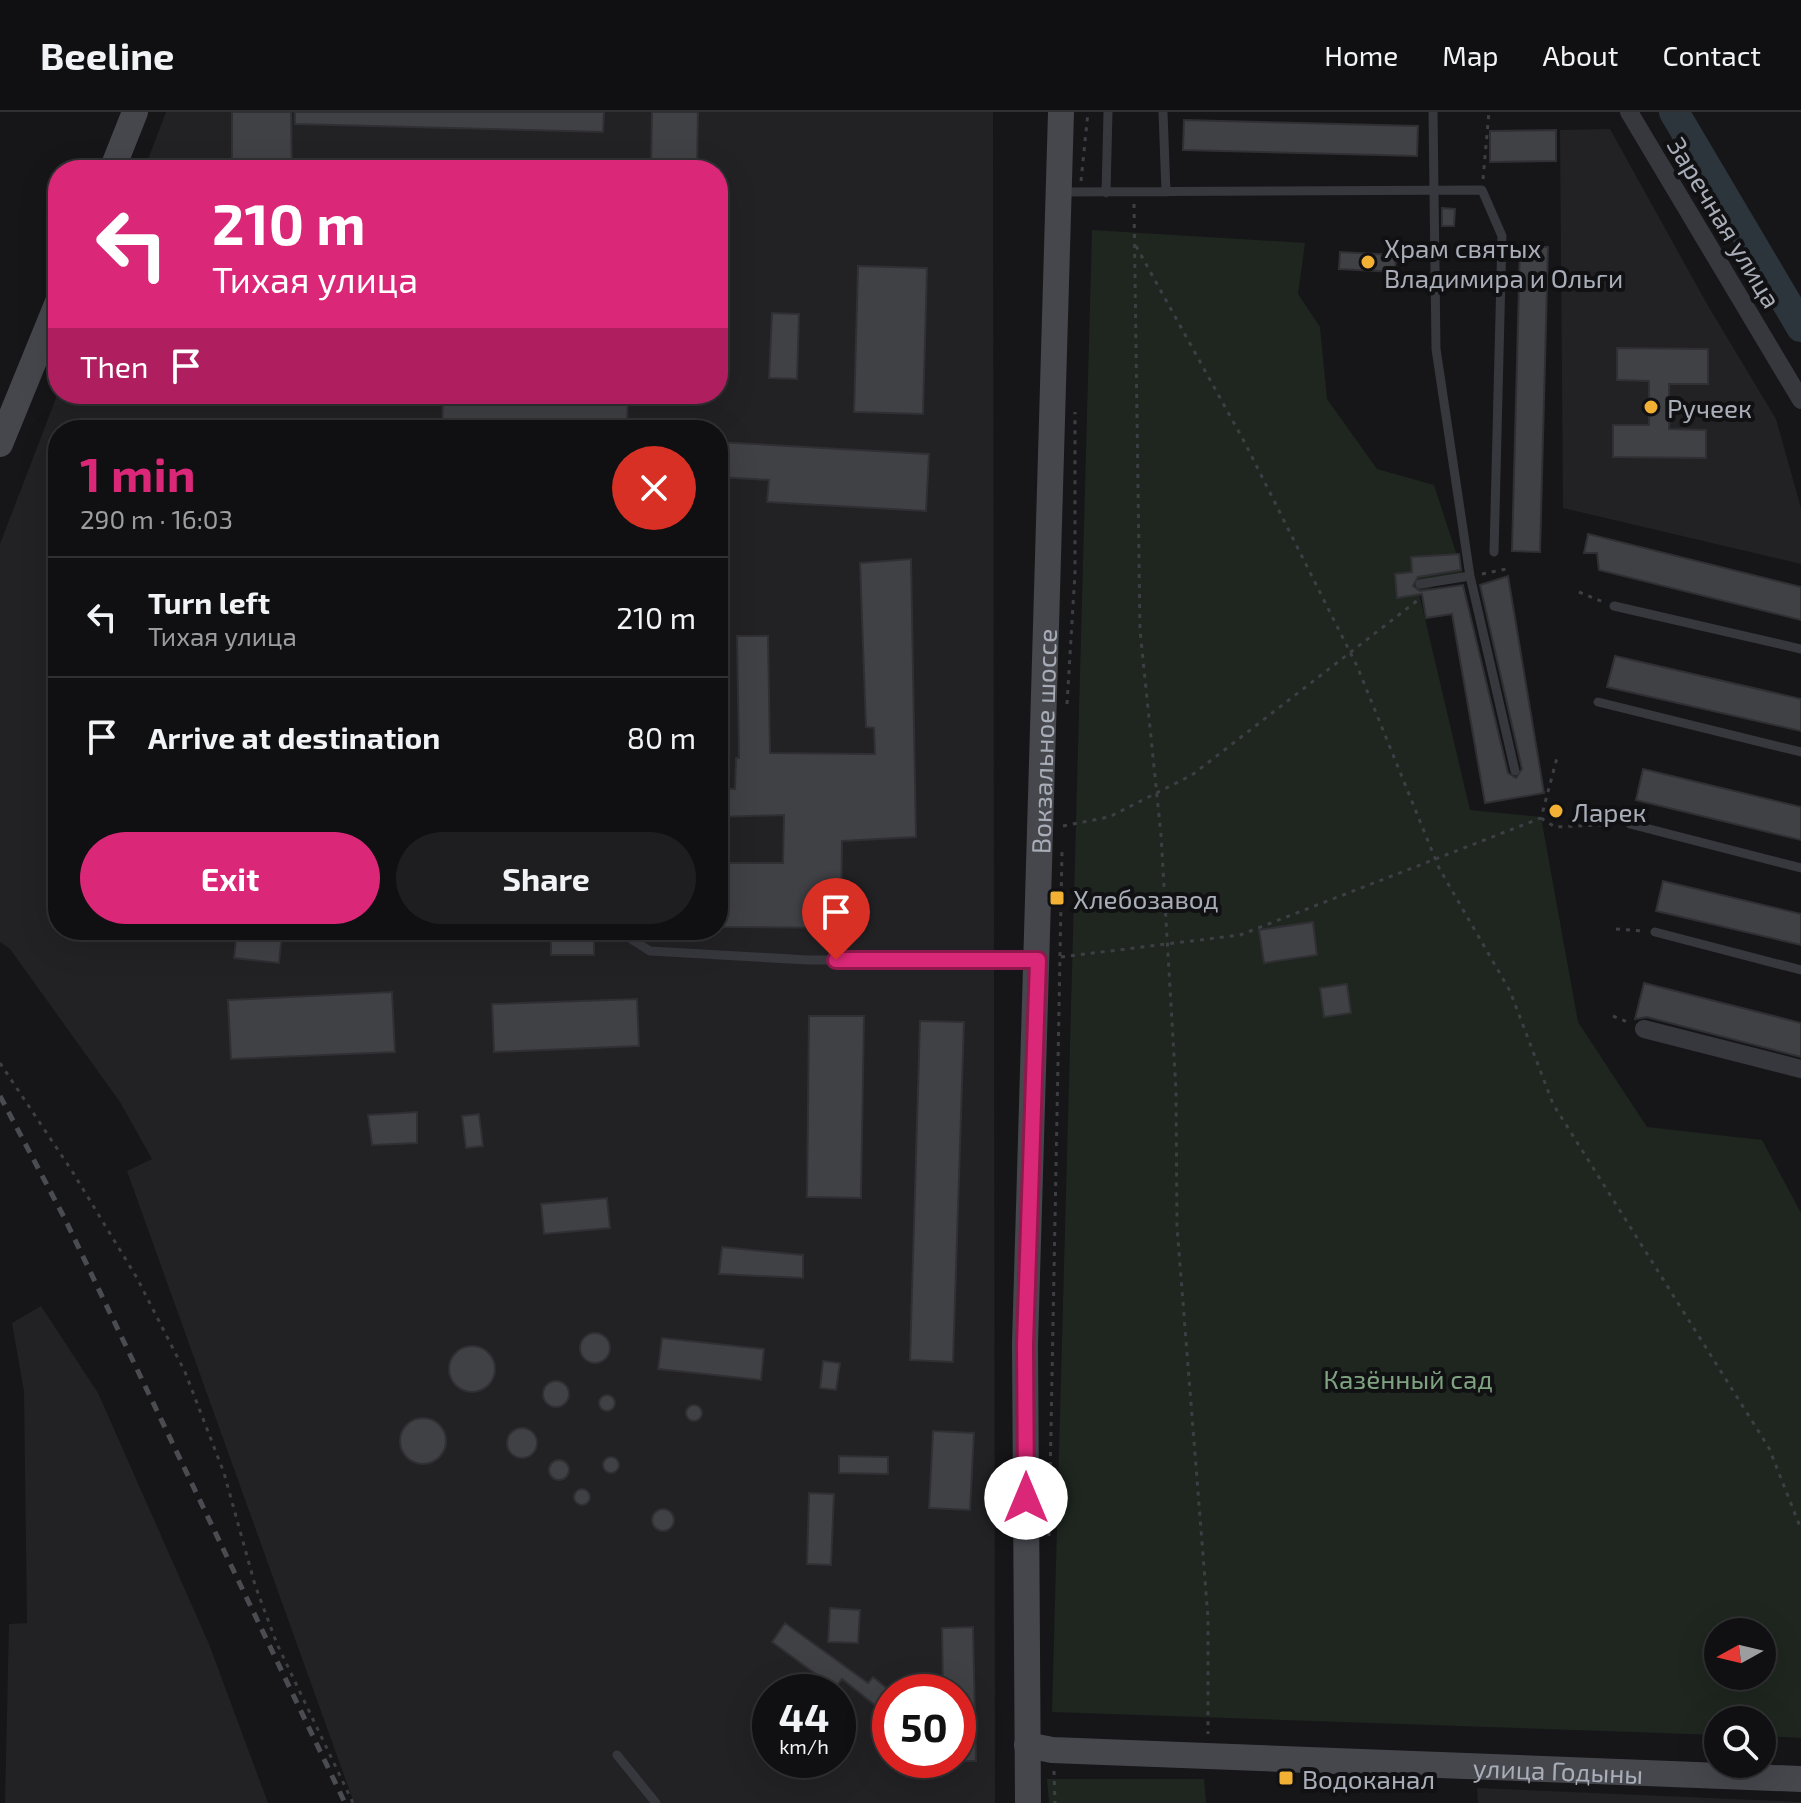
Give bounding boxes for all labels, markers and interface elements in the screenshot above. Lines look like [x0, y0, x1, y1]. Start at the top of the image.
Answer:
text: Beeline [40, 32, 174, 78]
text: Home [1324, 38, 1398, 72]
text: Map [1442, 38, 1499, 72]
text: About [1543, 38, 1618, 72]
text: Contact [1662, 38, 1761, 72]
street label: Заречная улица [1661, 131, 1788, 314]
text: 210 m [212, 189, 366, 256]
icon: left [80, 192, 184, 296]
place label: Храм святых Владимира и Ольги [1384, 232, 1623, 293]
marker: Храм святых Владимира и Ольги [1359, 253, 1377, 271]
text: Тихая улица [212, 257, 418, 300]
icon: arrive [164, 344, 208, 388]
text: Then [80, 348, 148, 384]
place label: Ручеек [1667, 392, 1752, 424]
marker: Ручеек [1642, 398, 1660, 416]
text: 1 min [80, 444, 196, 502]
button: close [612, 446, 696, 530]
text: 290 m · 16:03 [80, 503, 233, 534]
text: Turn left [148, 584, 270, 620]
icon: left [80, 595, 124, 639]
text: 210 m [616, 599, 696, 635]
text: Тихая улица [148, 620, 297, 651]
street label: Вокзальное шоссе [1024, 628, 1061, 854]
icon: arrive [80, 715, 124, 759]
text: Arrive at destination [148, 719, 440, 755]
text: 80 m [627, 719, 696, 755]
place label: Ларек [1572, 796, 1646, 827]
marker: Ларек [1547, 802, 1565, 820]
button: Exit [80, 832, 380, 924]
button: Share [396, 832, 696, 924]
pin [802, 878, 870, 960]
place label: Хлебозавод [1073, 883, 1219, 914]
marker: Хлебозавод [1048, 889, 1066, 907]
icon: arrive [814, 890, 858, 934]
park label: Казённый сад [1323, 1363, 1493, 1394]
position arrow [984, 1456, 1068, 1540]
north arrow [1704, 1618, 1776, 1690]
map controls [1704, 1618, 1776, 1778]
speed limit sign: 50 [872, 1674, 976, 1778]
text: 44 [779, 1692, 829, 1740]
button: search [1704, 1706, 1776, 1778]
text: km/h [779, 1734, 829, 1758]
street label: улица Годыны [1472, 1751, 1644, 1788]
place label: Водоканал [1302, 1763, 1435, 1794]
marker: Водоканал [1277, 1769, 1295, 1787]

